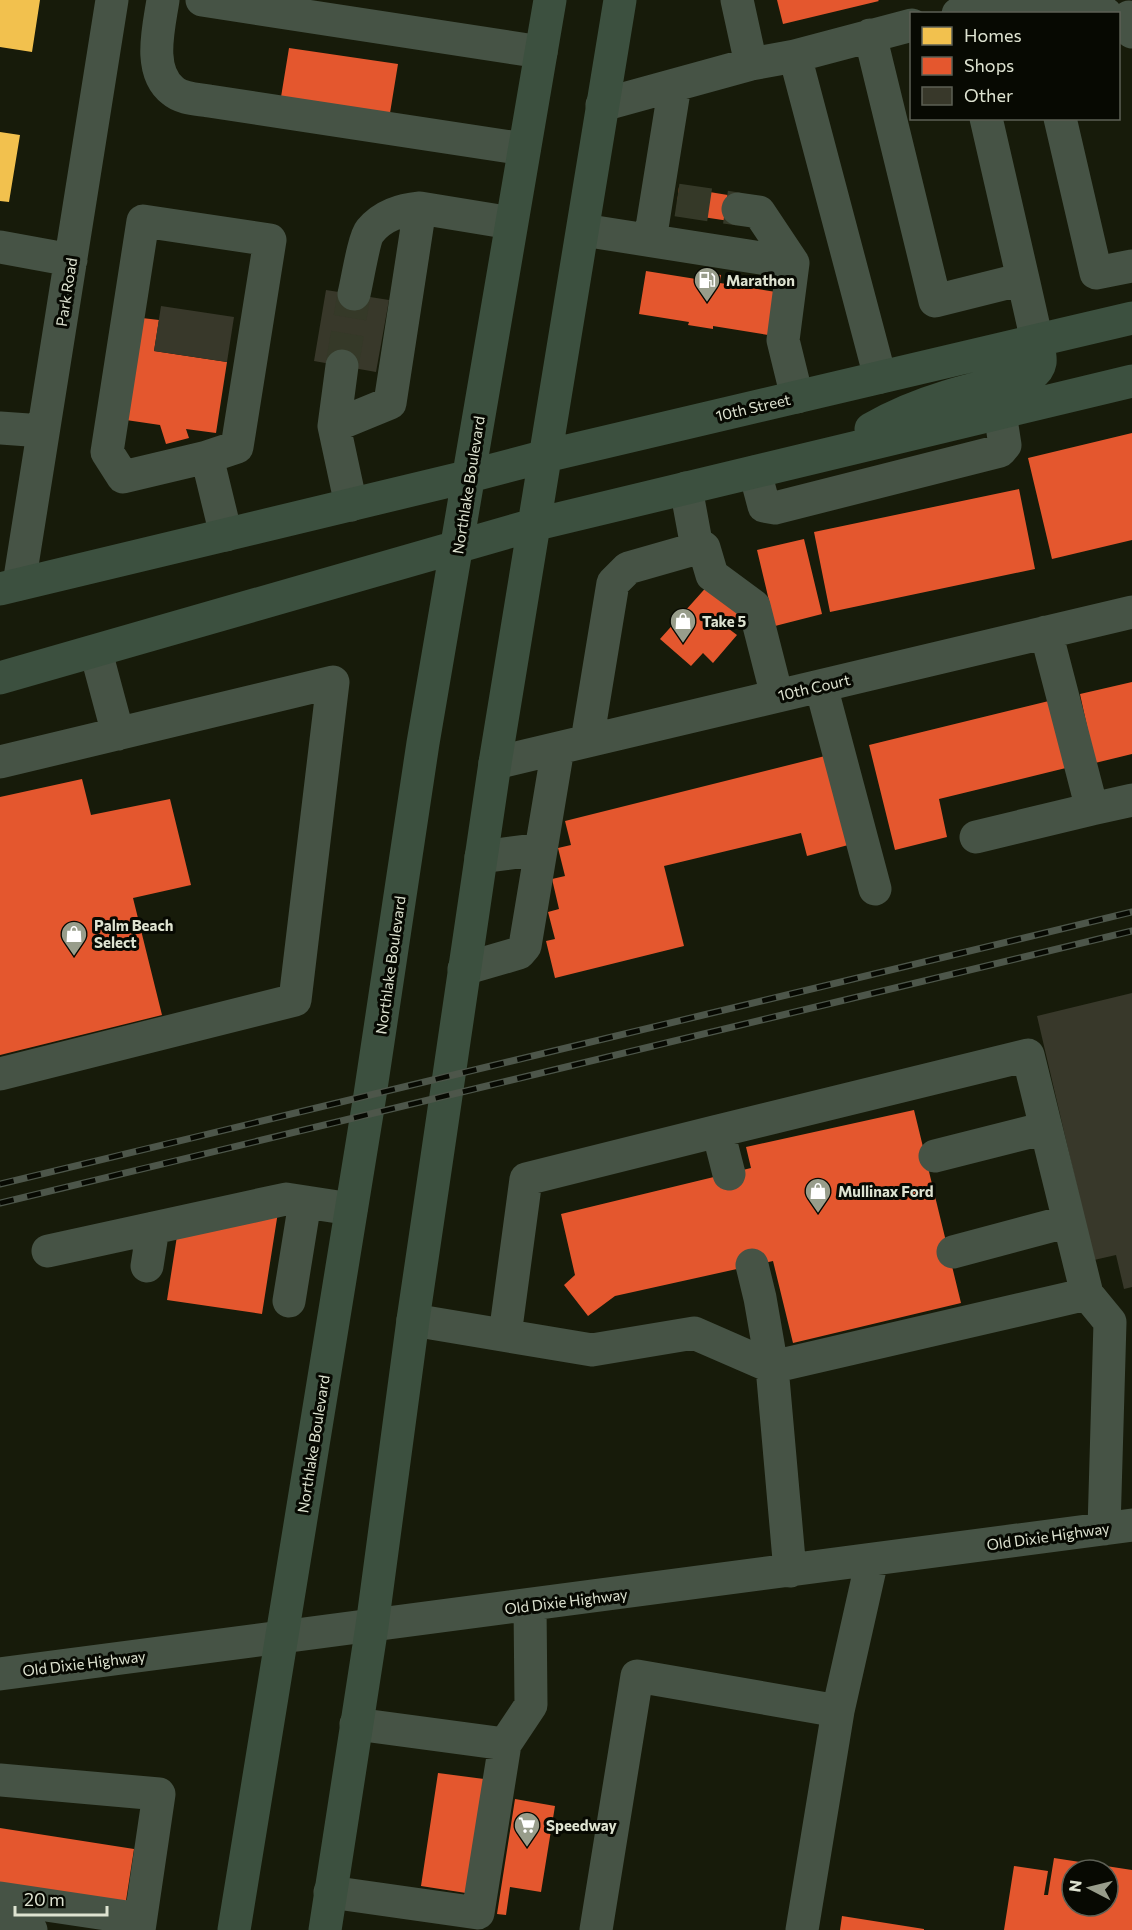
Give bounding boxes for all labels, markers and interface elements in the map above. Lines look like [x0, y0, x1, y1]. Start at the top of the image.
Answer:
legend [910, 12, 1120, 120]
text: Homes [964, 24, 1022, 46]
text: Shops [964, 54, 1014, 76]
text: Other [964, 84, 1013, 106]
street label: Park Road [52, 256, 80, 328]
fuel station icon: Marathon [692, 265, 722, 303]
place label: Marathon [726, 271, 795, 289]
street label: 10th Street [714, 390, 792, 424]
street label: Northlake Boulevard [448, 415, 488, 555]
shop icon: Take 5 [668, 606, 698, 644]
place label: Take 5 [702, 612, 747, 630]
street label: 10th Court [776, 670, 852, 704]
street label: Northlake Boulevard [371, 895, 409, 1035]
place label: Palm Beach Select [94, 916, 173, 951]
shop icon: Palm Beach Select [59, 919, 89, 957]
shop icon: Mullinax Ford [803, 1176, 833, 1214]
place label: Mullinax Ford [838, 1182, 933, 1200]
street label: Northlake Boulevard [293, 1374, 333, 1514]
street label: Old Dixie Highway [985, 1518, 1111, 1554]
street label: Old Dixie Highway [503, 1584, 629, 1617]
street label: Old Dixie Highway [21, 1646, 147, 1679]
supermarket icon: Speedway [512, 1810, 542, 1848]
place label: Speedway [546, 1816, 617, 1834]
north arrow [1060, 1858, 1120, 1918]
scale bar [15, 1879, 106, 1917]
text: N [1064, 1879, 1085, 1893]
text: 20 m [24, 1888, 65, 1910]

